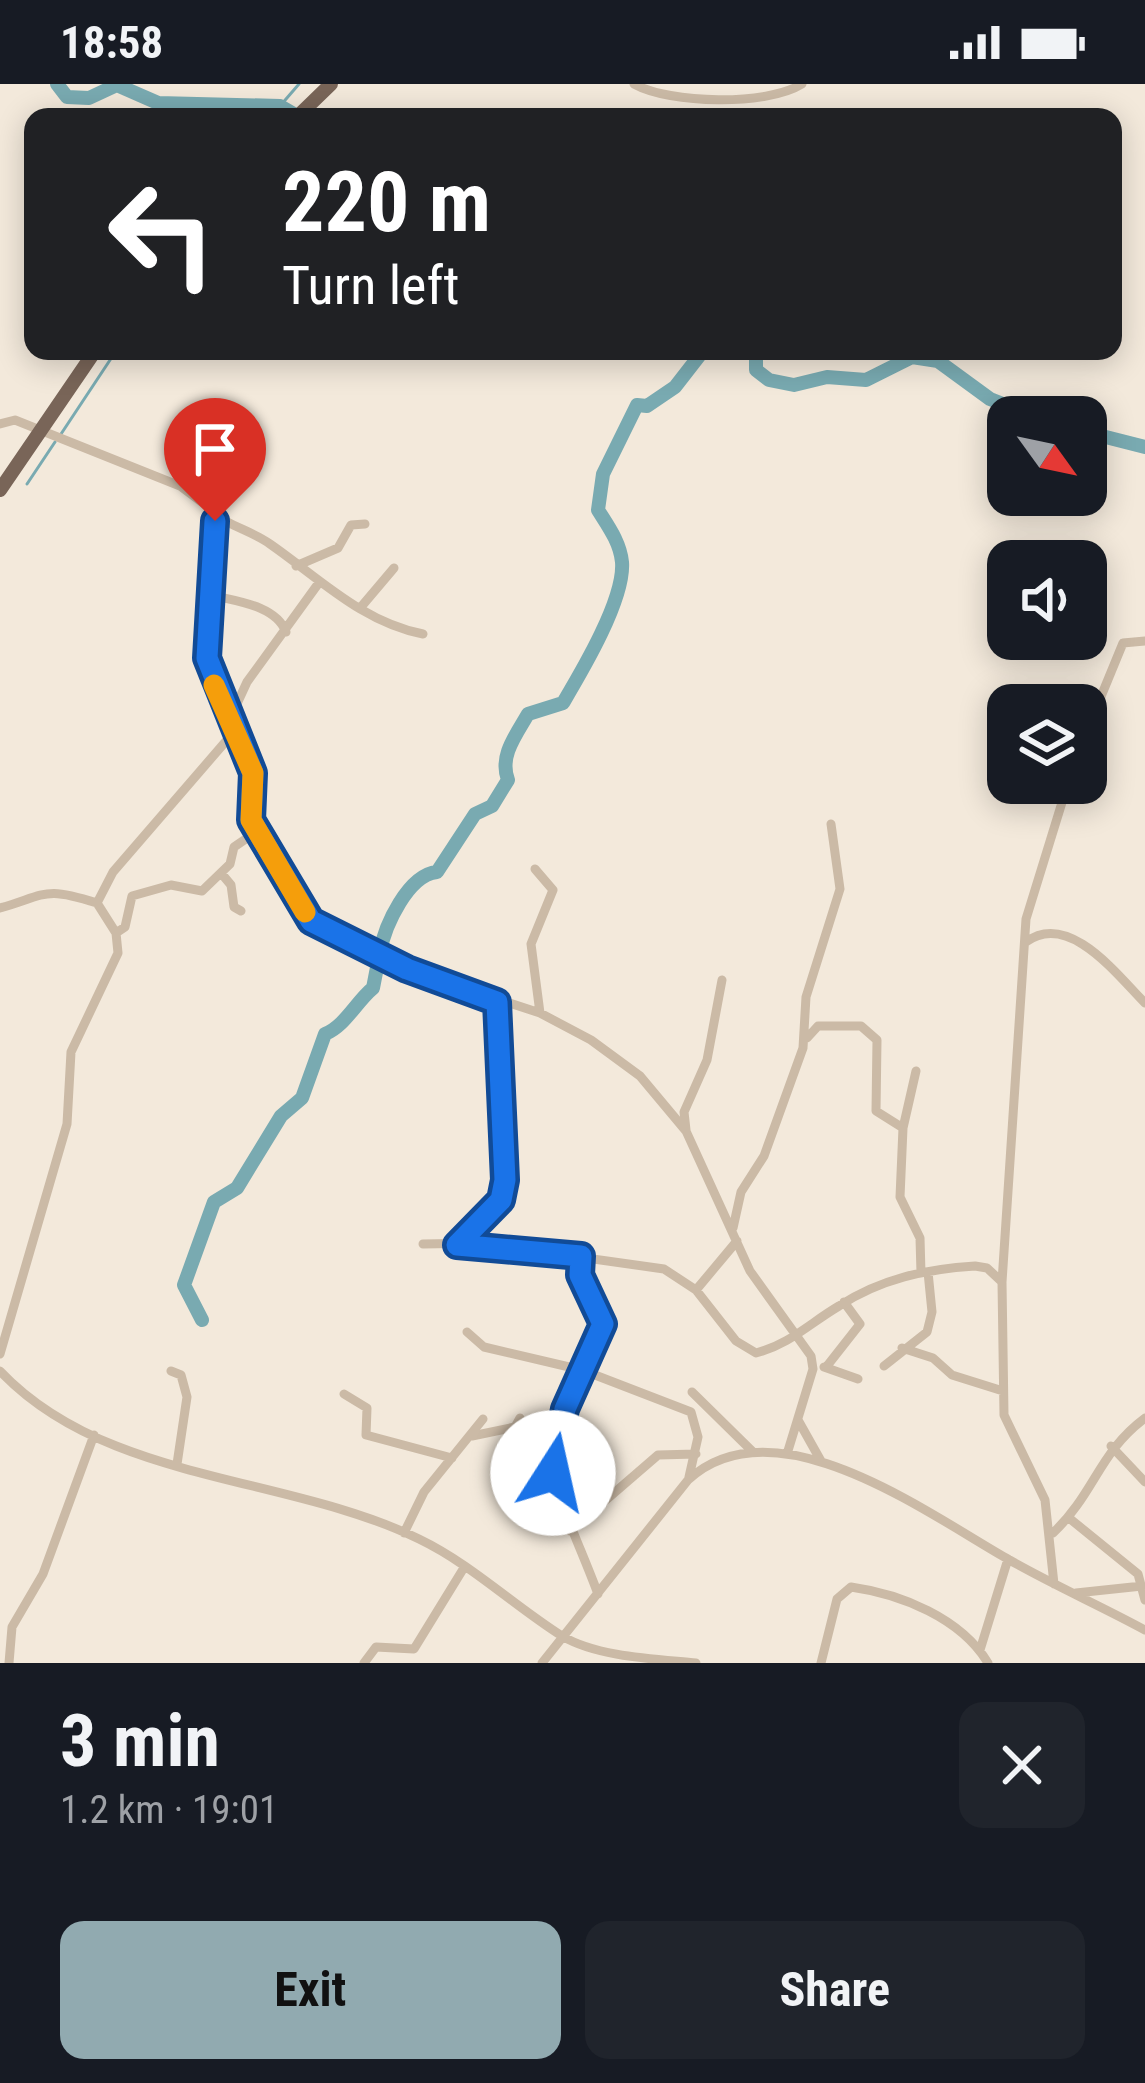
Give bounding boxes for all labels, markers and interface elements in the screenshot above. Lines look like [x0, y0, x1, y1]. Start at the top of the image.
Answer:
text: 18:58 [60, 16, 163, 69]
text: 220 m [282, 153, 491, 252]
icon: left [84, 156, 240, 312]
text: Turn left [282, 254, 459, 317]
north arrow [987, 396, 1107, 516]
map controls [987, 396, 1107, 804]
pin [164, 398, 266, 521]
icon: arrive [182, 416, 248, 482]
button: sound [987, 540, 1107, 660]
button: layers [987, 684, 1107, 804]
position arrow [490, 1410, 616, 1536]
text: 3 min [60, 1699, 220, 1784]
button: close [959, 1702, 1085, 1828]
text: 1.2 km · 19:01 [60, 1787, 278, 1833]
button: Exit [60, 1921, 561, 2059]
button: Share [585, 1921, 1085, 2059]

